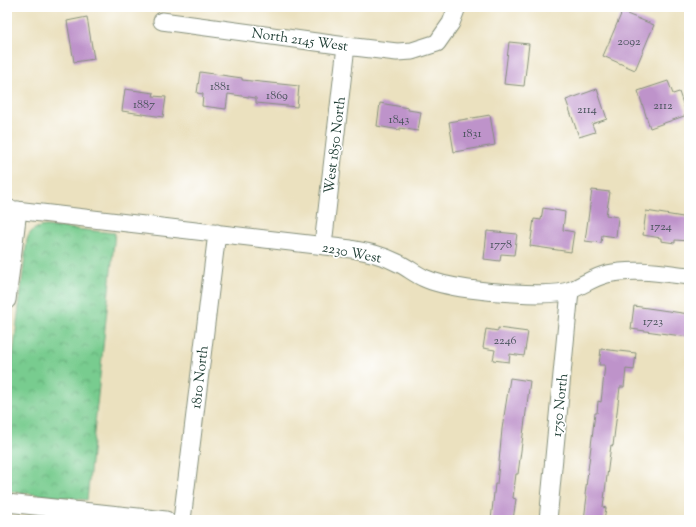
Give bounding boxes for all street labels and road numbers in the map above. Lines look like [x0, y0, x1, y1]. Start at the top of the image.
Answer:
street label: North 2145 West [250, 24, 349, 58]
street label: West 1850 North [320, 95, 352, 195]
street label: 2230 West [320, 238, 383, 270]
street label: 1810 North [187, 344, 215, 410]
street label: 1750 North [548, 372, 574, 438]

